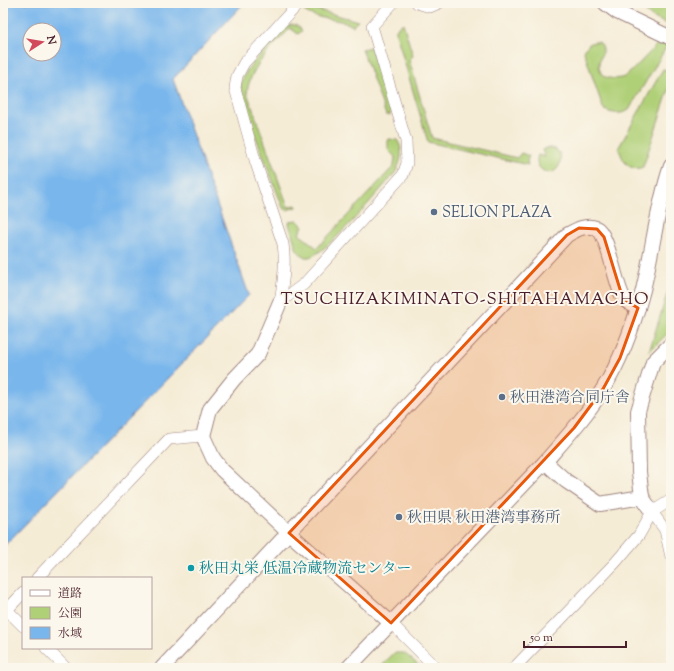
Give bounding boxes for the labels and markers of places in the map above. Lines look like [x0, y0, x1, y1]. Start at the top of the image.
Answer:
place label: SELION PLAZA [442, 203, 552, 224]
marker: SELION PLAZA [429, 207, 439, 217]
place label: 秋田港湾合同庁舎 [510, 388, 630, 409]
marker: 秋田港湾合同庁舎 [497, 392, 507, 402]
place label: 秋田県 秋田港湾事務所 [407, 508, 560, 529]
marker: 秋田県 秋田港湾事務所 [394, 512, 404, 522]
place label: 秋田丸栄 低温冷蔵物流センター [199, 559, 412, 580]
marker: 秋田丸栄 低温冷蔵物流センター [186, 563, 196, 573]

